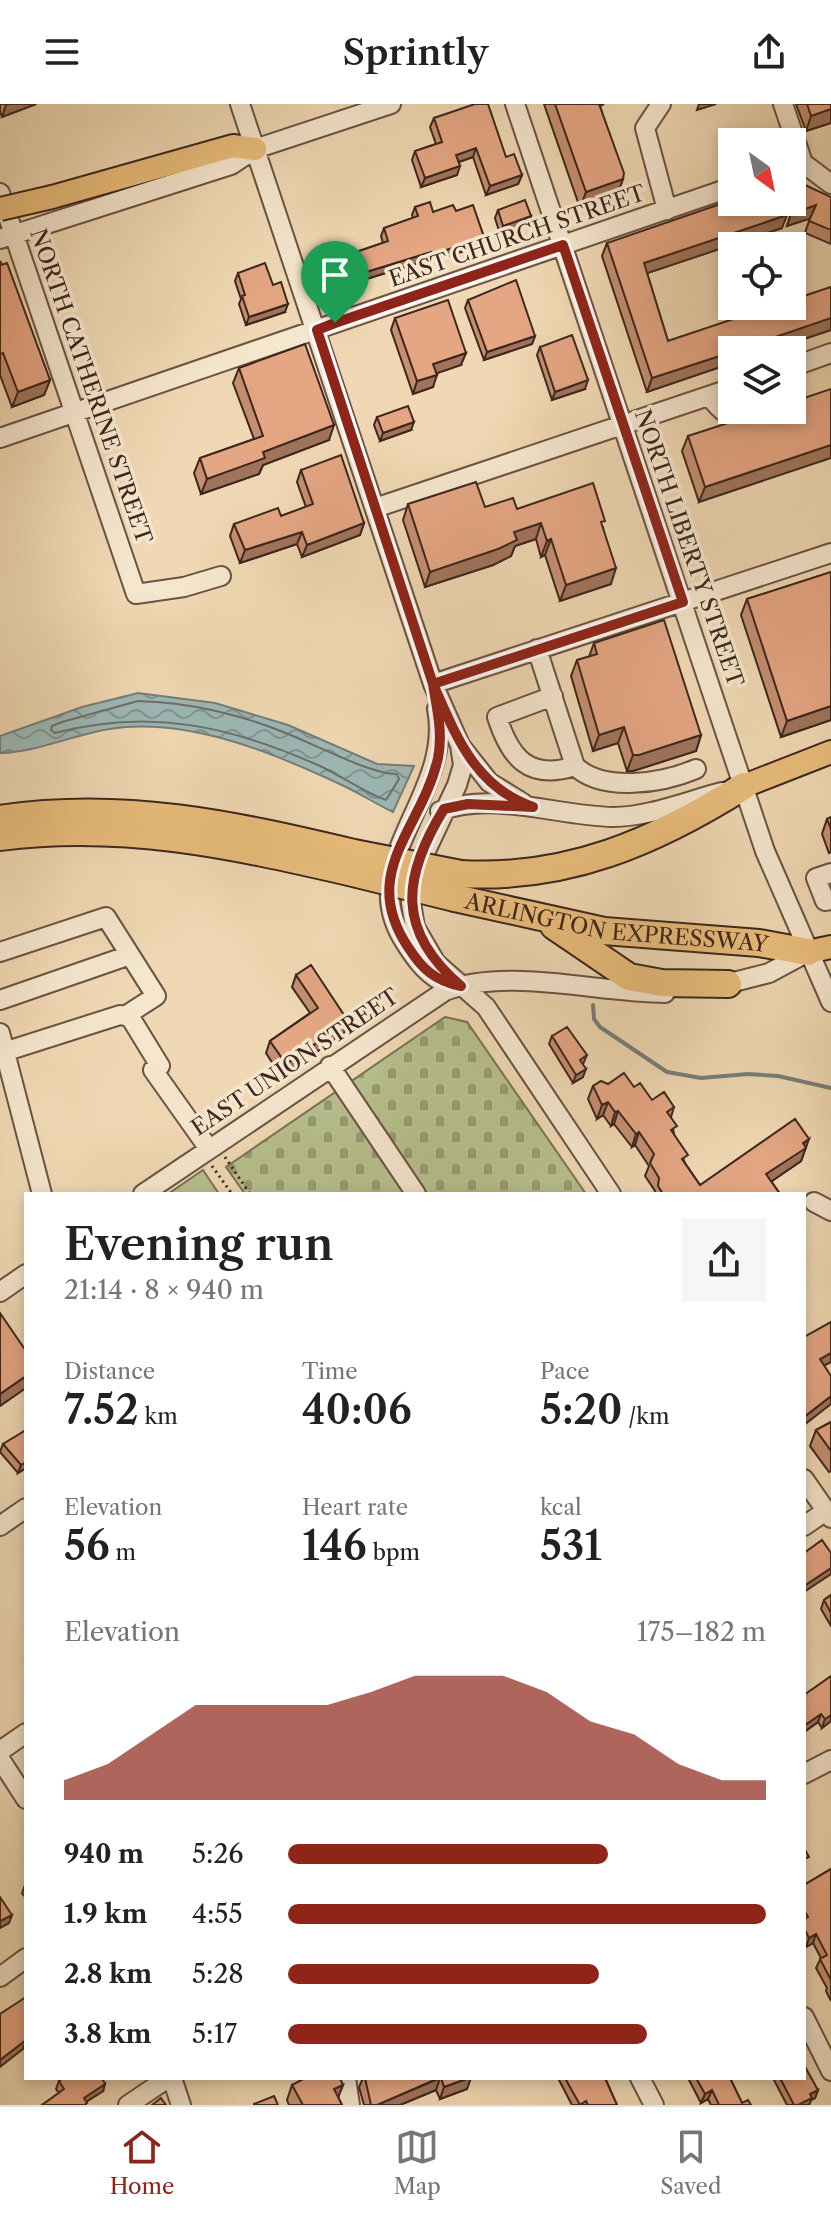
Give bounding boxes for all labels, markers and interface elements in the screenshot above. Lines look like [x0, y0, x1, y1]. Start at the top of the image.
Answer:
icon: menu [40, 30, 84, 74]
text: Sprintly [343, 30, 488, 74]
icon: share [747, 30, 791, 74]
north arrow [718, 128, 806, 216]
map controls [718, 128, 806, 424]
street label: EAST CHURCH STREET [385, 179, 649, 293]
street label: NORTH CATHERINE STREET [24, 225, 158, 547]
button: locate [718, 232, 806, 320]
pin [301, 241, 369, 323]
icon: arrive [313, 253, 357, 297]
button: layers [718, 336, 806, 424]
street label: NORTH LIBERTY STREET [629, 406, 749, 691]
street label: ARLINGTON EXPRESSWAY [462, 887, 771, 958]
street label: EAST UNION STREET [186, 982, 404, 1141]
text: Evening run [64, 1217, 334, 1271]
button: share [682, 1218, 766, 1302]
text: 21:14 · 8 × 940 m [64, 1274, 264, 1306]
text: Distance [64, 1358, 155, 1385]
text: Time [302, 1358, 358, 1385]
text: Pace [540, 1358, 590, 1385]
text: 7.52 [64, 1385, 139, 1434]
text: 40:06 [302, 1385, 412, 1434]
text: 5:20 [540, 1385, 622, 1434]
text: km [139, 1403, 178, 1430]
text: /km [622, 1403, 670, 1430]
text: Elevation [64, 1494, 162, 1521]
text: Heart rate [302, 1494, 408, 1521]
text: kcal [540, 1494, 582, 1521]
text: 56 [64, 1521, 110, 1570]
text: 146 [302, 1521, 367, 1570]
text: 531 [540, 1521, 602, 1570]
text: m [110, 1539, 136, 1566]
text: bpm [367, 1539, 420, 1566]
text: Elevation [64, 1616, 180, 1648]
text: 175–182 m [637, 1616, 766, 1648]
text: 940 m [64, 1838, 144, 1870]
text: 5:26 [192, 1838, 244, 1870]
text: 1.9 km [64, 1898, 147, 1930]
text: 4:55 [192, 1898, 243, 1930]
text: 2.8 km [64, 1958, 152, 1990]
text: 5:28 [192, 1958, 244, 1990]
text: 3.8 km [64, 2018, 151, 2050]
text: 5:17 [192, 2018, 237, 2050]
tab: Home [110, 2125, 174, 2200]
tab: Map [394, 2125, 441, 2200]
tab: Saved [660, 2125, 721, 2200]

